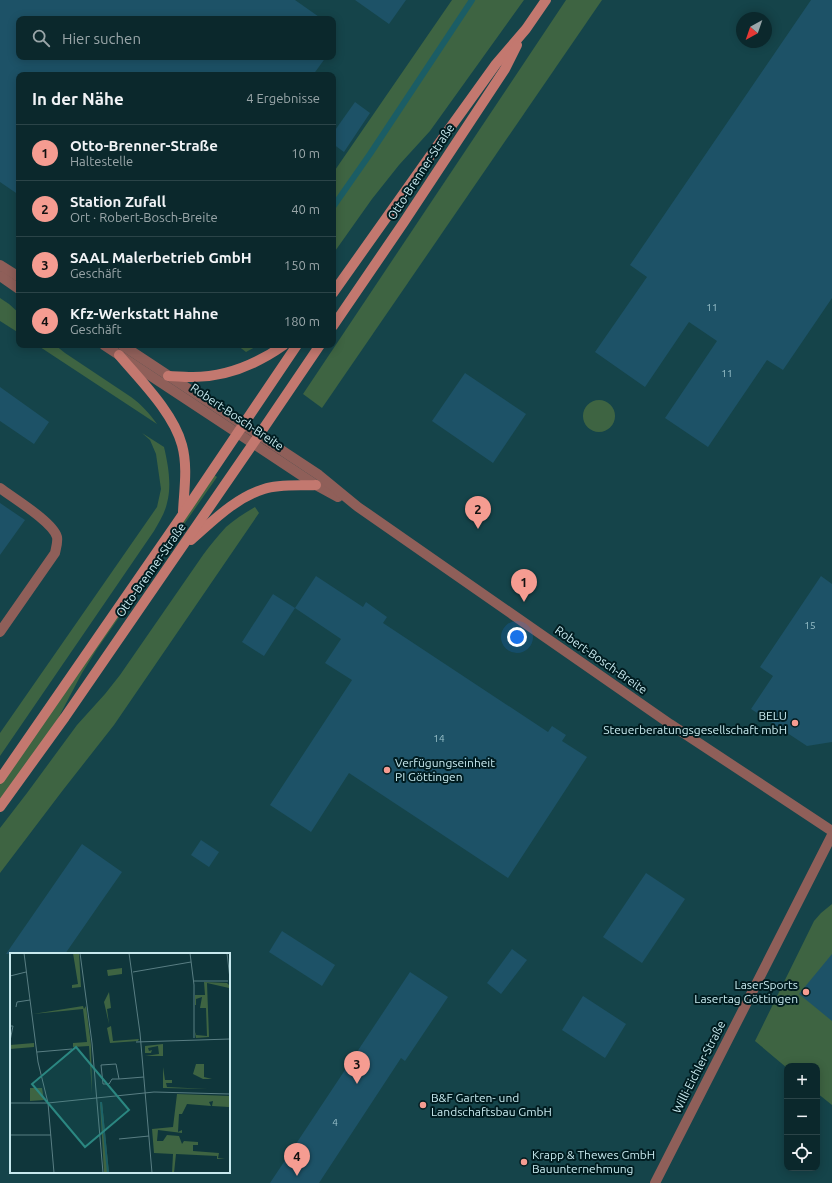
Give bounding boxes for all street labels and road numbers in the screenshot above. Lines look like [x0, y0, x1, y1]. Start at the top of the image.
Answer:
street label: Otto-Brenner-Straße [385, 121, 456, 222]
street label: Robert-Bosch-Breite [188, 381, 286, 453]
street label: Otto-Brenner-Straße [113, 520, 188, 619]
street label: Robert-Bosch-Breite [553, 623, 650, 696]
street label: Willi-Eichler-Straße [670, 1018, 728, 1115]

